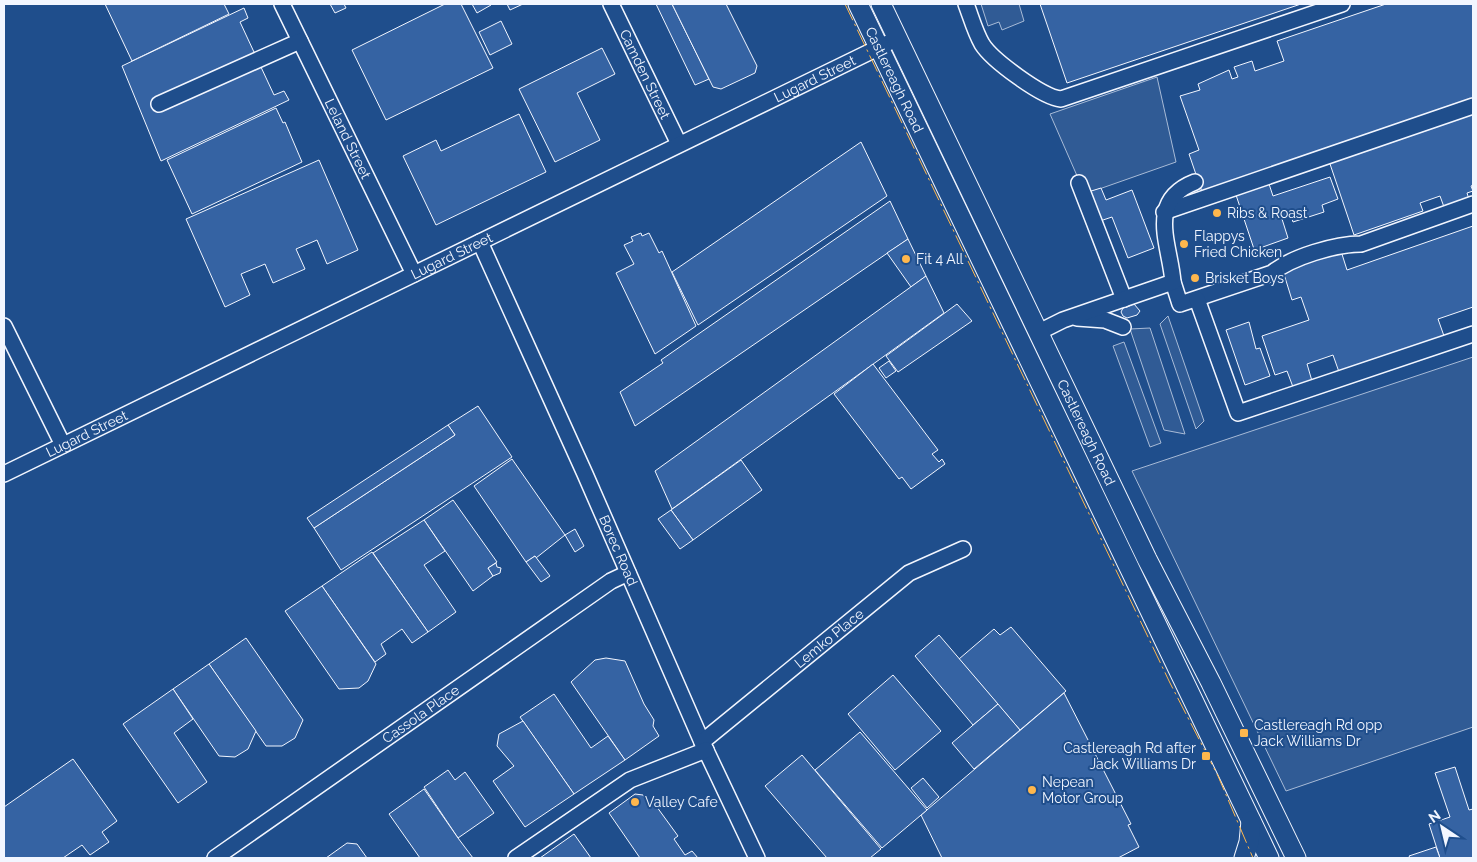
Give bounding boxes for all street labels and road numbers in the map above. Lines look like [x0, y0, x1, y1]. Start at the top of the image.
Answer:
street label: Castlereagh Road [862, 24, 927, 135]
street label: Camden Street [617, 27, 674, 122]
street label: Lugard Street [771, 52, 858, 105]
street label: Leland Street [322, 96, 374, 182]
street label: Lugard Street [408, 229, 495, 282]
street label: Castlereagh Road [1054, 377, 1118, 488]
street label: Lugard Street [43, 407, 130, 460]
street label: Borec Road [596, 513, 641, 588]
street label: Lemko Place [791, 605, 867, 671]
street label: Cassola Place [379, 682, 462, 747]

